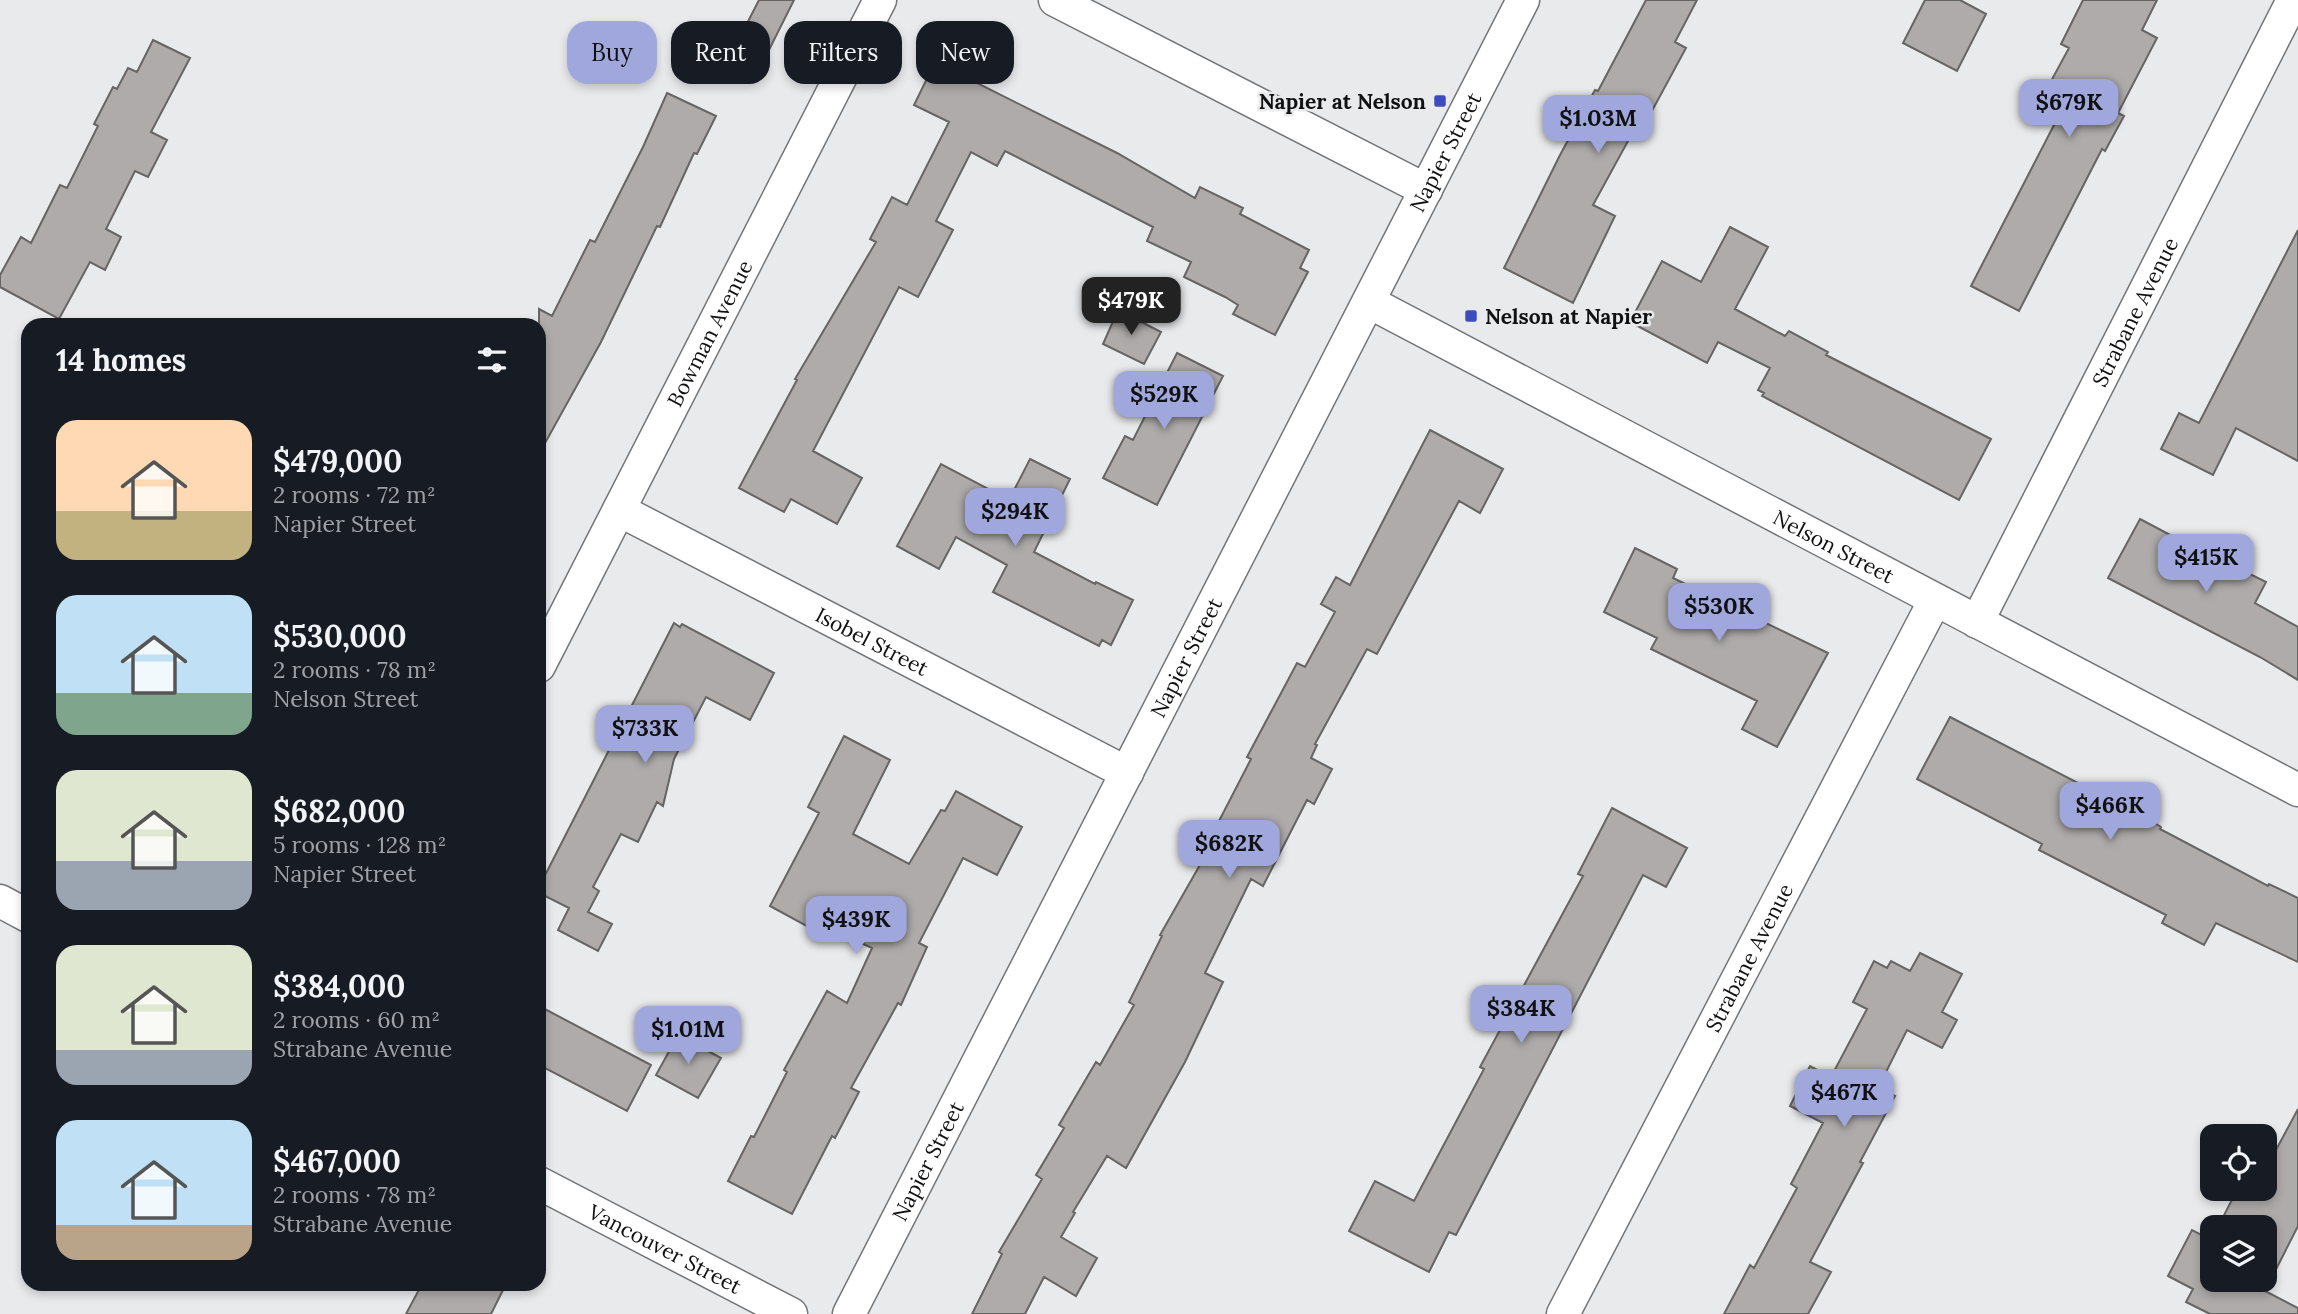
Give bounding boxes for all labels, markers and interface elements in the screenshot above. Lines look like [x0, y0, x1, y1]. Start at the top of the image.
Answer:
chip: Buy [567, 21, 657, 84]
chip: Rent [671, 21, 770, 84]
chip: Filters [784, 21, 902, 84]
chip: New [916, 21, 1014, 84]
pin: $679K [2020, 80, 2118, 139]
street label: Napier Street [1403, 87, 1487, 216]
text: $679K [2035, 87, 2103, 116]
place label: Napier at Nelson [1259, 88, 1426, 115]
marker: Napier at Nelson [1432, 93, 1448, 109]
pin: $1.03M [1541, 96, 1655, 155]
text: $1.03M [1559, 103, 1637, 132]
street label: Strabane Avenue [2085, 233, 2184, 391]
street label: Bowman Avenue [661, 255, 758, 411]
pin: $479K [1082, 278, 1180, 337]
text: $479K [1098, 285, 1164, 314]
place label: Nelson at Napier [1485, 303, 1652, 330]
marker: Nelson at Napier [1463, 308, 1479, 324]
text: 14 homes [56, 341, 186, 379]
icon: filters [473, 341, 511, 379]
pin: $529K [1115, 372, 1213, 431]
text: $529K [1130, 379, 1198, 408]
text: $479,000 [273, 442, 402, 480]
icon: home [112, 448, 196, 532]
text: 2 rooms · 72 m² [273, 480, 436, 509]
pin: $294K [966, 489, 1064, 548]
text: $294K [981, 496, 1049, 525]
street label: Nelson Street [1769, 503, 1900, 589]
text: Napier Street [273, 509, 416, 538]
pin: $415K [2157, 534, 2255, 594]
text: $415K [2174, 542, 2238, 571]
pin: $530K [1670, 584, 1768, 643]
text: $530K [1684, 591, 1754, 620]
street label: Napier Street [1144, 592, 1228, 722]
street label: Isobel Street [811, 601, 934, 682]
text: $530,000 [273, 617, 407, 655]
icon: home [112, 623, 196, 707]
text: 2 rooms · 78 m² [273, 655, 436, 684]
text: Nelson Street [273, 684, 418, 713]
pin: $733K [596, 706, 694, 765]
text: $733K [612, 713, 678, 742]
pin: $466K [2061, 782, 2159, 842]
text: $466K [2076, 790, 2144, 819]
text: $682,000 [273, 792, 405, 830]
icon: home [112, 798, 196, 882]
pin: $682K [1180, 820, 1278, 880]
text: $682K [1195, 828, 1263, 857]
text: 5 rooms · 128 m² [273, 830, 446, 859]
text: Napier Street [273, 859, 416, 888]
street label: Strabane Avenue [1699, 879, 1799, 1036]
pin: $439K [807, 897, 905, 956]
text: $439K [822, 904, 890, 933]
text: $384,000 [273, 967, 405, 1005]
icon: home [112, 973, 196, 1057]
pin: $384K [1472, 986, 1570, 1045]
text: $384K [1487, 993, 1555, 1022]
text: 2 rooms · 60 m² [273, 1005, 440, 1034]
pin: $1.01M [631, 1006, 745, 1066]
text: $1.01M [651, 1014, 725, 1043]
text: Strabane Avenue [273, 1034, 452, 1063]
pin: $467K [1795, 1070, 1893, 1129]
text: $467K [1811, 1077, 1877, 1106]
street label: Napier Street [886, 1096, 970, 1225]
map controls [2200, 1124, 2277, 1292]
button: locate [2200, 1124, 2277, 1201]
text: $467,000 [273, 1142, 401, 1180]
icon: home [112, 1148, 196, 1232]
text: 2 rooms · 78 m² [273, 1180, 436, 1209]
street label: Vancouver Street [583, 1197, 747, 1300]
text: Strabane Avenue [273, 1209, 452, 1238]
button: layers [2200, 1215, 2277, 1292]

